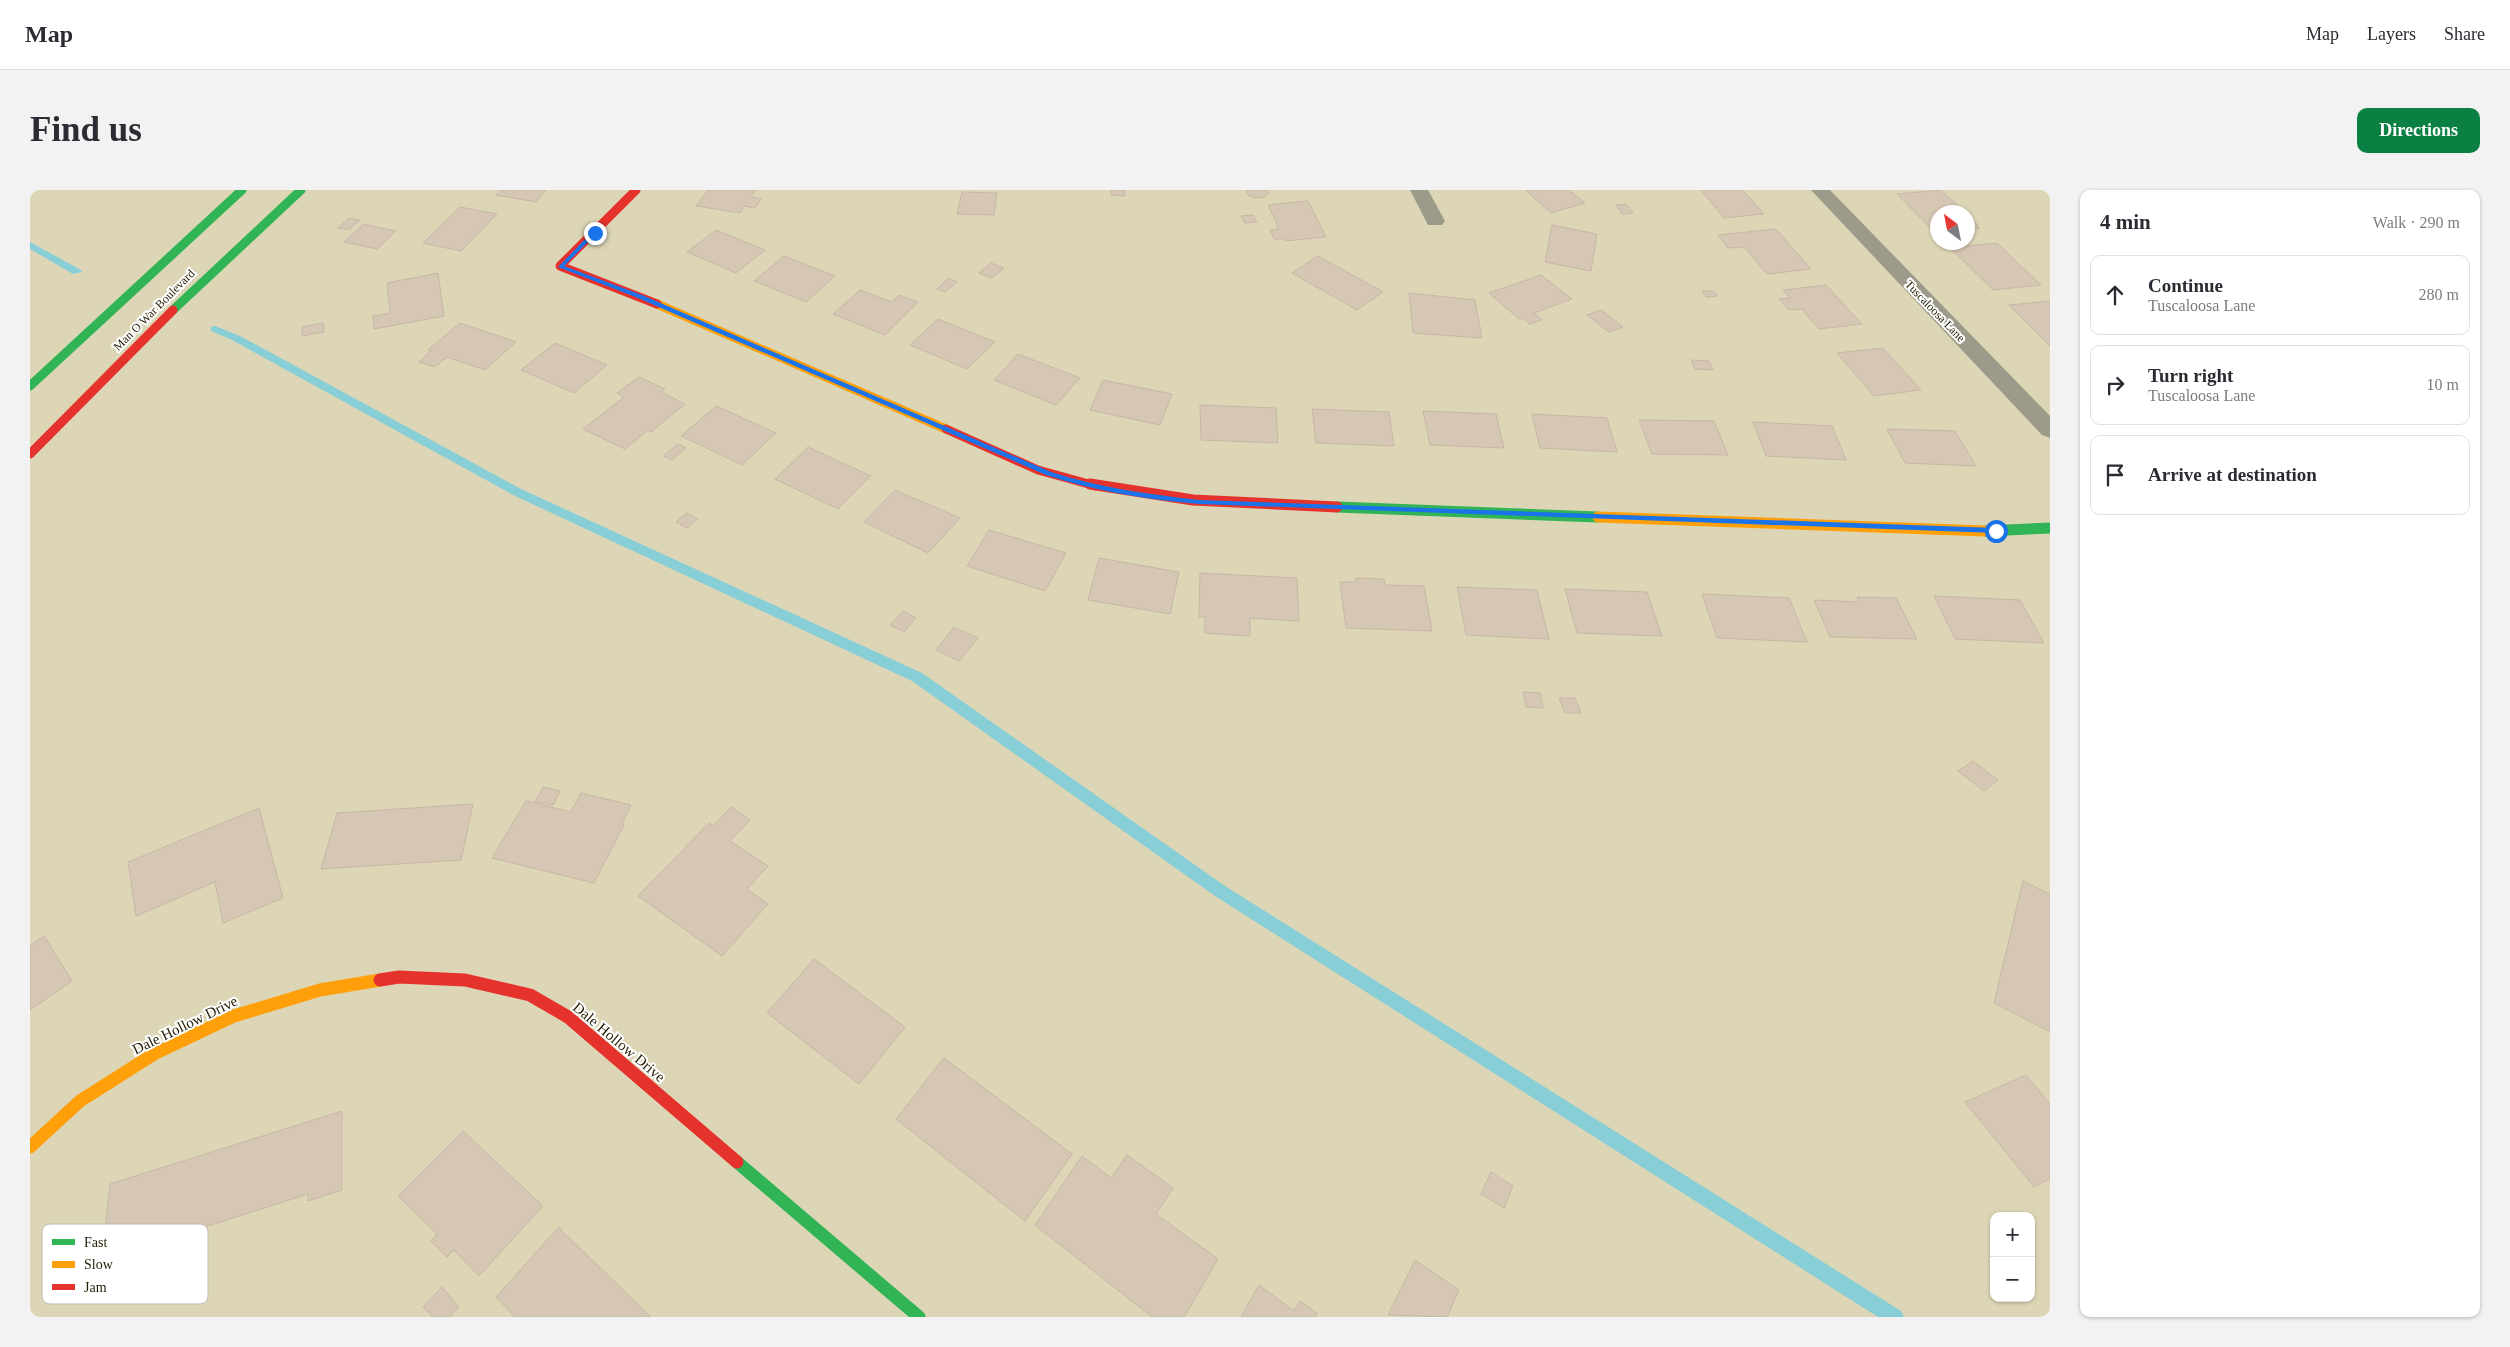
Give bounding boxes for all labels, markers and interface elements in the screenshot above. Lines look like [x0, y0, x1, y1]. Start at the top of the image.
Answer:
text: Map [25, 21, 73, 47]
text: Map [2306, 24, 2339, 44]
text: Layers [2367, 24, 2416, 44]
text: Share [2444, 24, 2485, 44]
button: Directions [2357, 108, 2480, 153]
text: Find us [30, 110, 142, 149]
north arrow [1930, 205, 1975, 250]
text: 4 min [2100, 210, 2151, 234]
text: Walk · 290 m [2373, 214, 2460, 231]
route end [584, 222, 607, 245]
street label: Man O War Boulevard [110, 266, 198, 354]
text: Continue [2148, 275, 2223, 296]
street label: Tuscaloosa Lane [1902, 277, 1968, 345]
icon: ahead [2101, 281, 2129, 309]
text: 280 m [2419, 286, 2459, 303]
text: Tuscaloosa Lane [2148, 297, 2255, 314]
text: Turn right [2148, 365, 2233, 386]
icon: right [2101, 371, 2129, 399]
text: 10 m [2427, 376, 2459, 393]
text: Tuscaloosa Lane [2148, 387, 2255, 404]
icon: arrive [2101, 461, 2129, 489]
text: Arrive at destination [2148, 464, 2317, 485]
route start [1985, 520, 2008, 543]
street label: Dale Hollow Drive [130, 992, 240, 1057]
street label: Dale Hollow Drive [570, 999, 668, 1085]
map controls [1990, 1212, 2035, 1302]
button: + [1990, 1212, 2035, 1257]
legend [42, 1224, 208, 1304]
text: Fast [84, 1235, 107, 1250]
text: Slow [84, 1257, 114, 1272]
button: − [1990, 1257, 2035, 1302]
text: Jam [84, 1280, 107, 1295]

